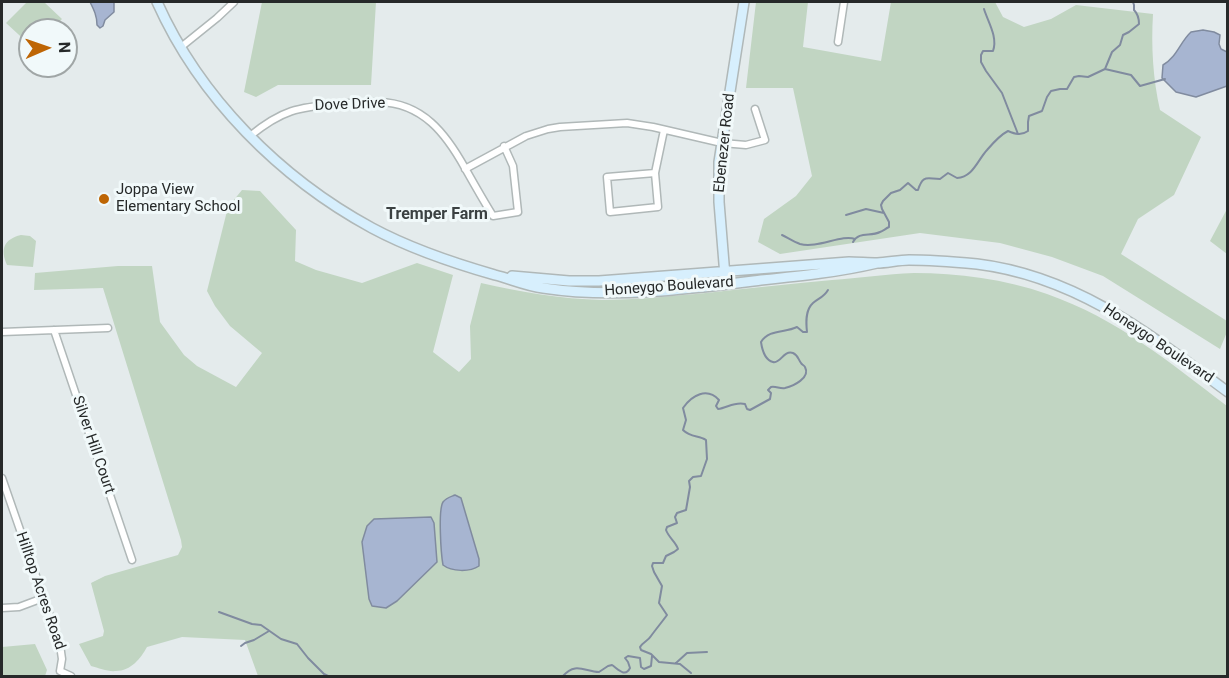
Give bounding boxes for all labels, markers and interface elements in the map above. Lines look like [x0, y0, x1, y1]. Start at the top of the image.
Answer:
north arrow [18, 18, 78, 78]
text: N [55, 41, 74, 53]
street label: Ebenezer Road [711, 93, 739, 193]
street label: Dove Drive [314, 95, 386, 115]
place label: Joppa View Elementary School [116, 181, 240, 216]
marker: Joppa View Elementary School [97, 192, 111, 206]
district label: Tremper Farm [386, 205, 488, 225]
street label: Honeygo Boulevard [604, 274, 734, 300]
street label: Honeygo Boulevard [1099, 300, 1217, 388]
street label: Silver Hill Court [68, 394, 118, 496]
street label: Hilltop Acres Road [11, 530, 69, 652]

